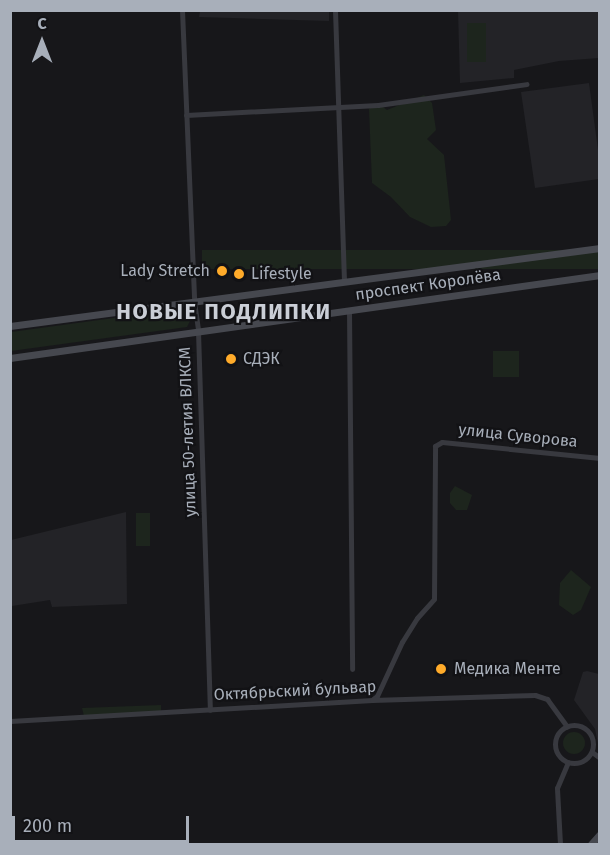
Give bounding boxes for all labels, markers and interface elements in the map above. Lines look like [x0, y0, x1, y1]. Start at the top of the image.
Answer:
north arrow [12, 12, 72, 72]
text: С [37, 14, 47, 33]
place label: Lady Stretch [120, 261, 210, 281]
marker: Lady Stretch [215, 264, 229, 278]
place label: Lifestyle [251, 264, 312, 284]
street label: проспект Королёва [354, 265, 502, 305]
marker: Lifestyle [232, 267, 246, 281]
district label: НОВЫЕ ПОДЛИПКИ [116, 299, 332, 325]
street label: улица 50-летия ВЛКСМ [175, 347, 201, 517]
place label: СДЭК [243, 349, 280, 369]
marker: СДЭК [224, 352, 238, 366]
street label: улица Суворова [458, 420, 578, 452]
place label: Медика Менте [454, 659, 561, 679]
marker: Медика Менте [432, 660, 450, 678]
street label: Октябрьский бульвар [213, 677, 377, 705]
scale bar [15, 804, 192, 842]
text: 200 m [23, 815, 72, 837]

